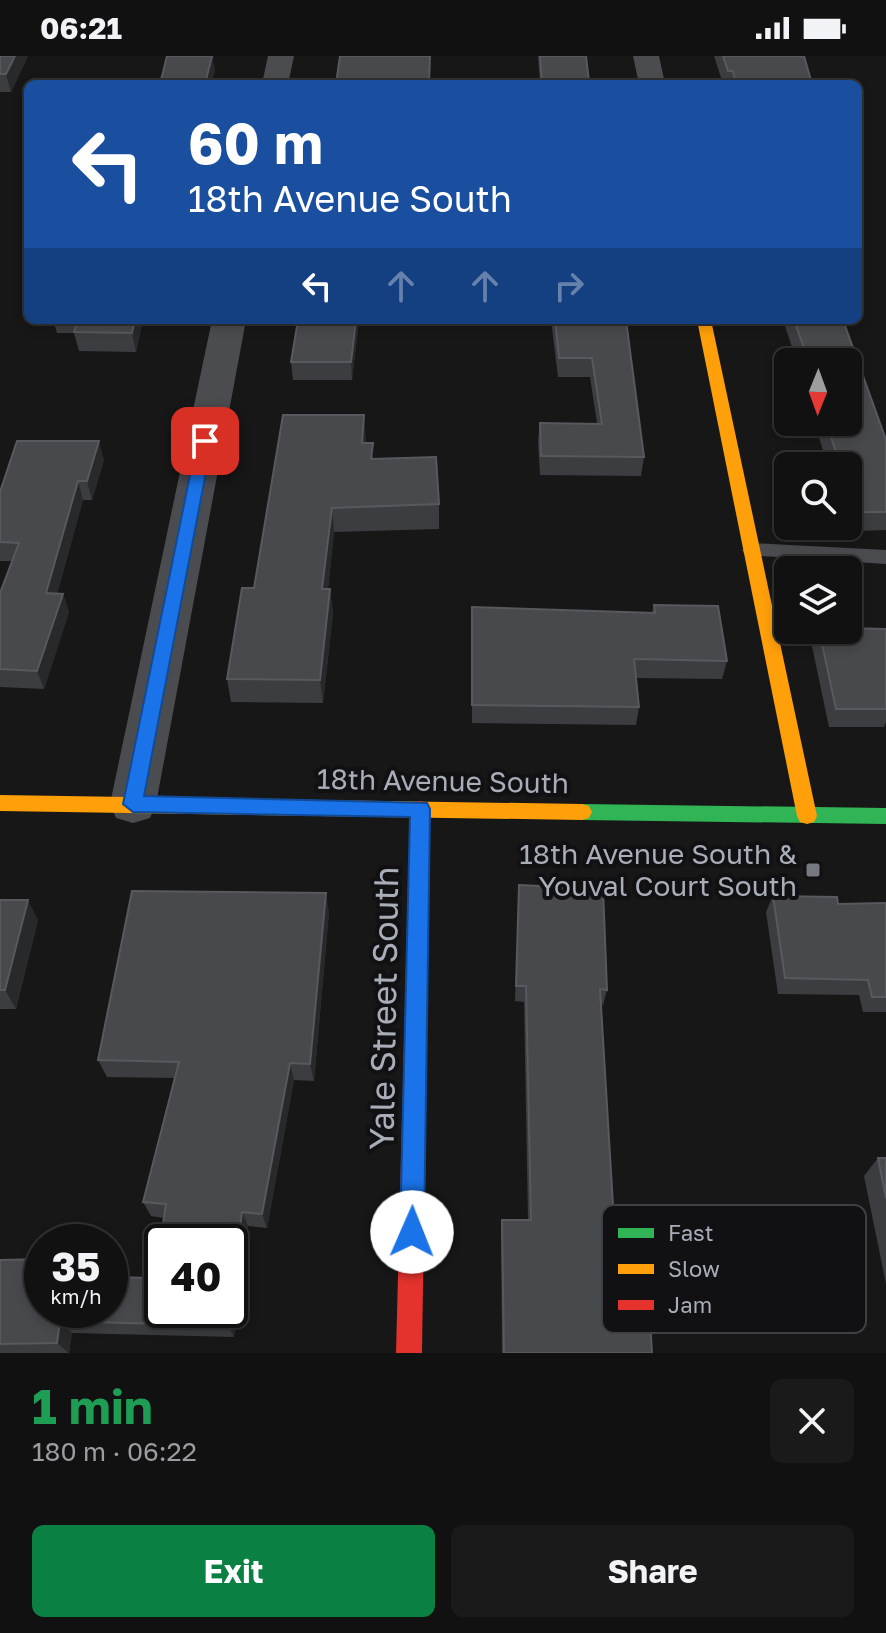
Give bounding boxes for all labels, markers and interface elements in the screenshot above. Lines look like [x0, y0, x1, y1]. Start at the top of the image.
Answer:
text: 06:21 [40, 10, 122, 46]
text: 60 m [188, 109, 323, 176]
icon: left [56, 112, 160, 216]
text: 18th Avenue South [188, 177, 512, 220]
icon: left [295, 264, 339, 308]
icon: ahead [379, 264, 423, 308]
icon: ahead [463, 264, 507, 308]
icon: right [547, 264, 591, 308]
north arrow [774, 348, 862, 436]
map controls [774, 348, 862, 644]
pin [171, 407, 239, 475]
icon: arrive [183, 419, 227, 463]
button: search [774, 452, 862, 540]
button: layers [774, 556, 862, 644]
street label: 18th Avenue South [317, 762, 569, 799]
place label: 18th Avenue South & Youval Court South [519, 837, 797, 902]
marker: 18th Avenue South & Youval Court South [804, 861, 822, 879]
street label: Yale Street South [361, 866, 405, 1150]
position arrow [370, 1190, 454, 1274]
legend [602, 1205, 866, 1333]
text: Fast [668, 1219, 714, 1246]
speed limit sign: 40 [144, 1224, 248, 1328]
text: 35 [52, 1242, 100, 1290]
text: Slow [668, 1255, 720, 1282]
text: km/h [51, 1284, 101, 1308]
text: Jam [668, 1291, 712, 1318]
text: 1 min [32, 1377, 153, 1435]
button: close [770, 1379, 854, 1463]
text: 180 m · 06:22 [32, 1436, 197, 1467]
button: Exit [32, 1525, 435, 1617]
button: Share [451, 1525, 854, 1617]

